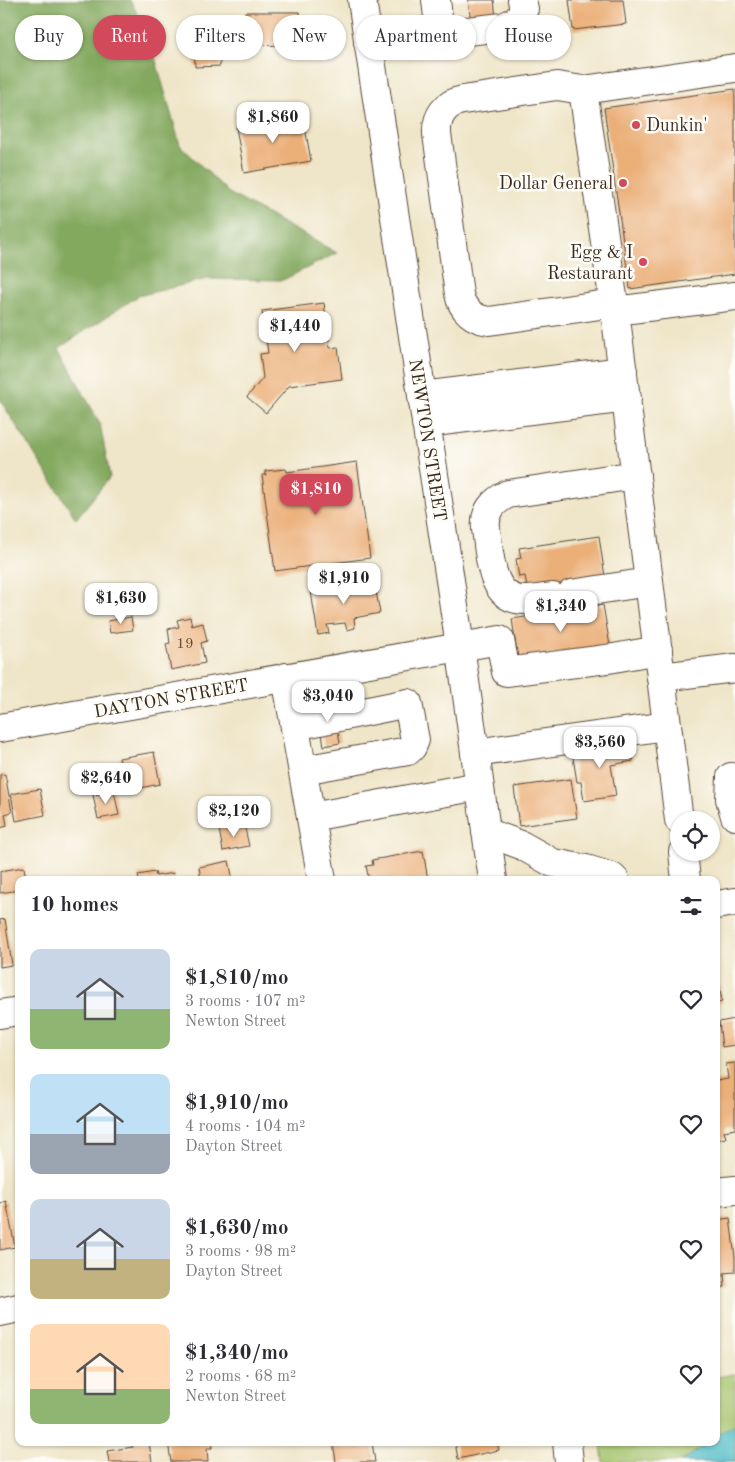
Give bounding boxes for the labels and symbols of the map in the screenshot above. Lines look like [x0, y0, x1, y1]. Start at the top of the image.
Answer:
pin: $1,860 [232, 102, 314, 144]
place label: Dunkin' [646, 117, 708, 135]
marker: Dunkin' [630, 119, 642, 131]
place label: Dollar General [499, 175, 613, 193]
marker: Dollar General [617, 177, 629, 189]
place label: Egg & I Restaurant [547, 244, 633, 283]
marker: Egg & I Restaurant [637, 256, 649, 268]
pin: $1,440 [254, 310, 336, 353]
street label: NEWTON STREET [405, 358, 449, 523]
pin: $1,810 [275, 474, 357, 516]
pin: $1,910 [303, 562, 385, 605]
pin: $1,630 [80, 582, 162, 625]
pin: $1,340 [520, 590, 602, 633]
house number: 19 [176, 637, 194, 652]
street label: DAYTON STREET [93, 677, 250, 721]
pin: $3,040 [287, 680, 369, 723]
pin: $3,560 [559, 726, 641, 769]
pin: $2,640 [65, 762, 147, 805]
pin: $2,120 [193, 796, 275, 838]

